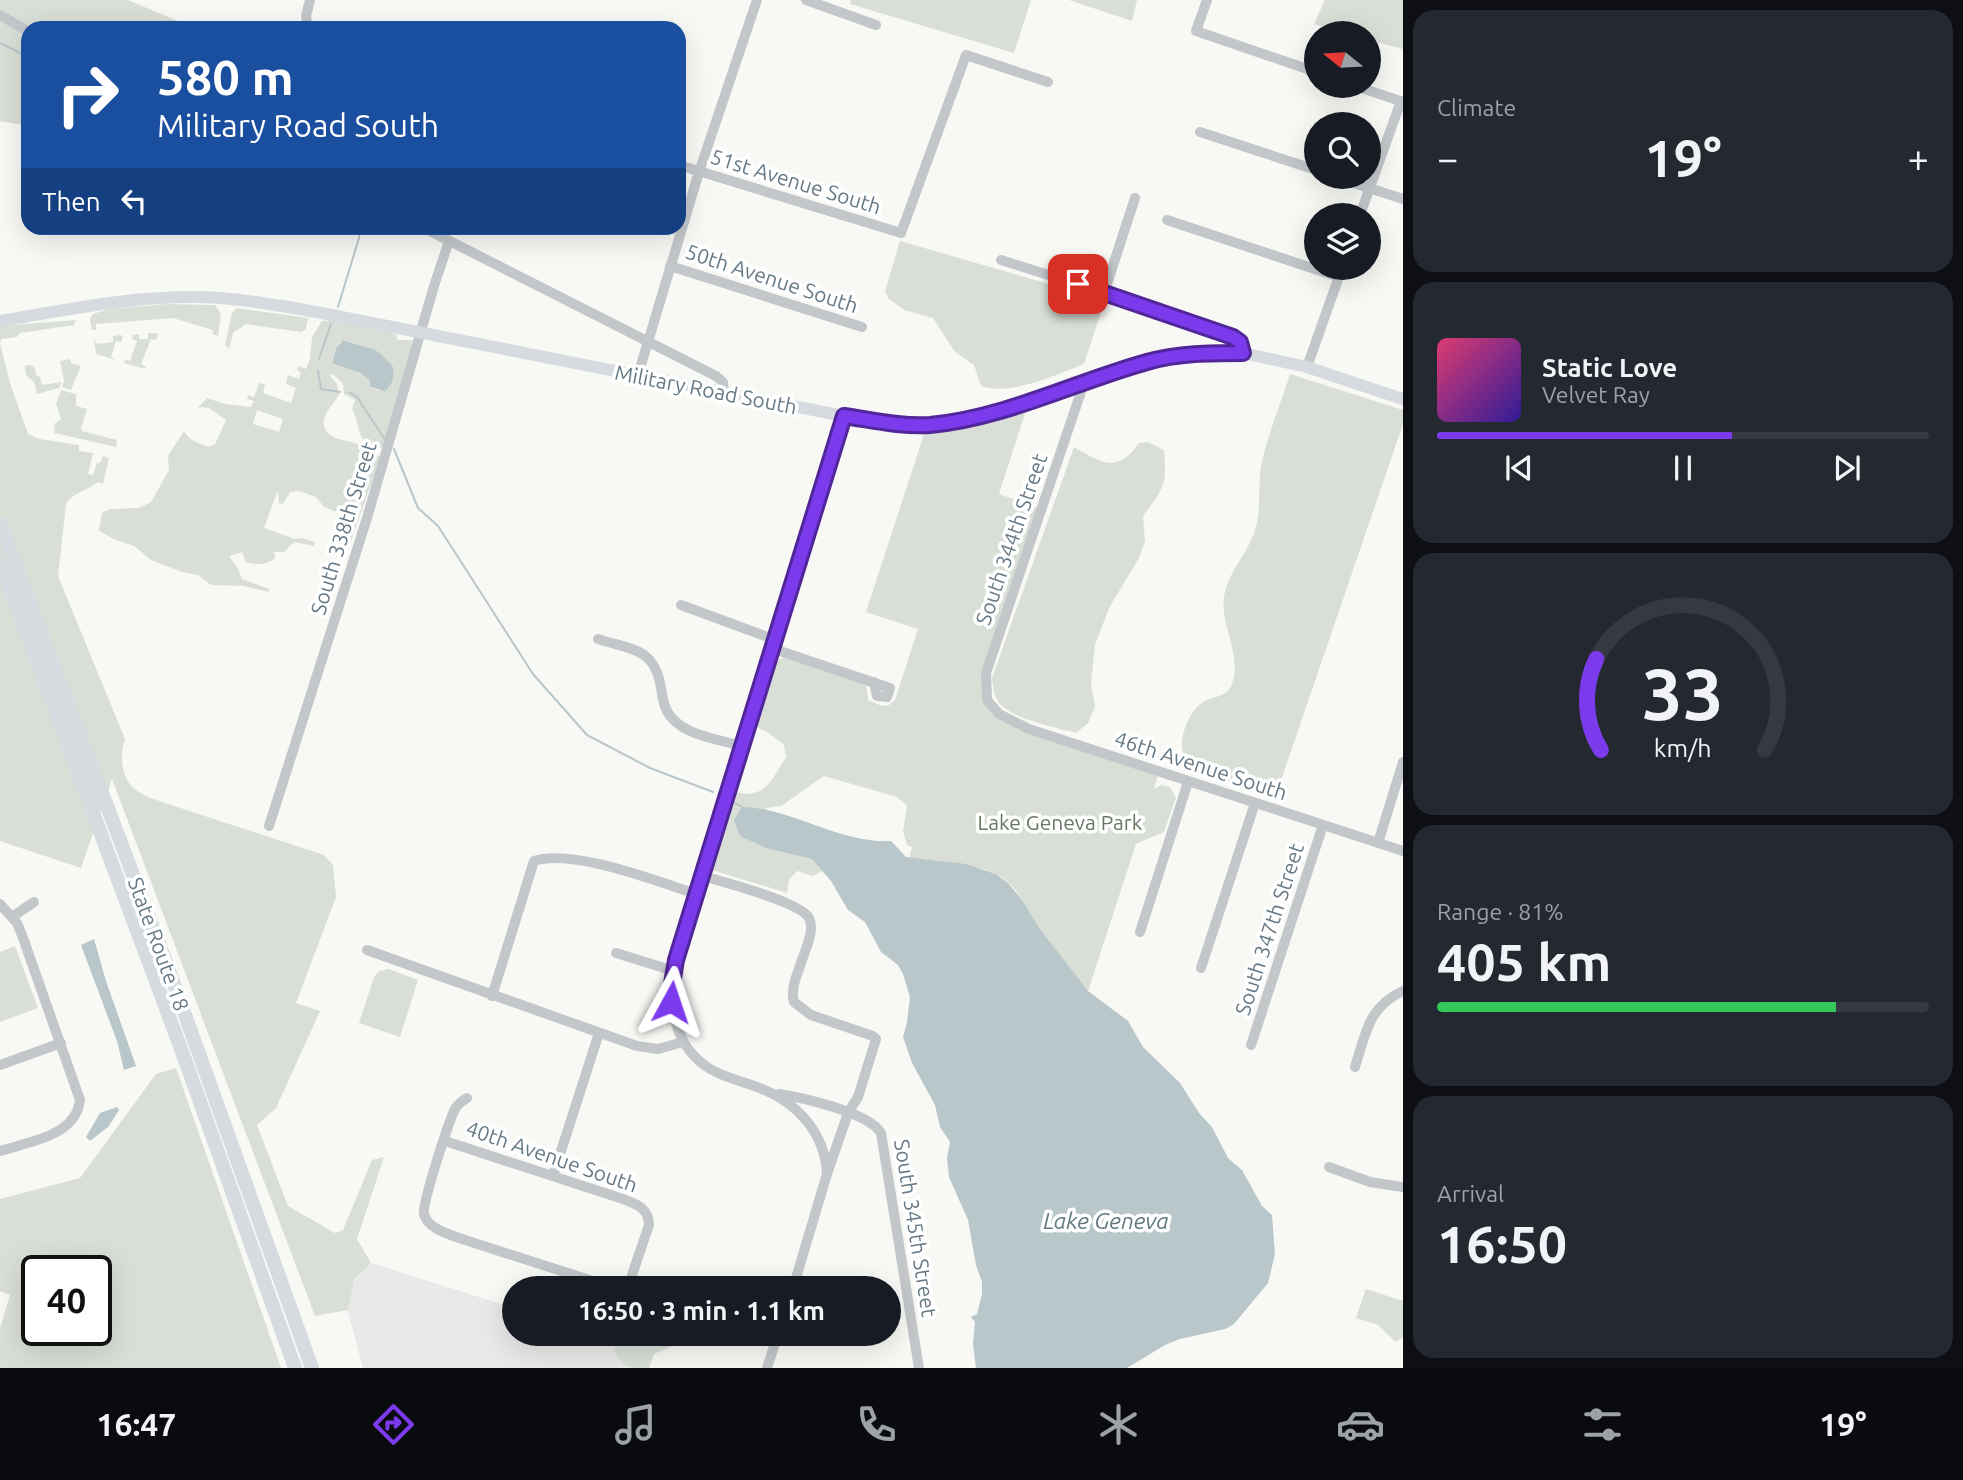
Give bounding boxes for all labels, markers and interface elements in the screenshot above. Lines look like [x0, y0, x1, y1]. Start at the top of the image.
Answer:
north arrow [1304, 21, 1381, 98]
map controls [1304, 21, 1381, 280]
icon: right [42, 49, 133, 140]
text: 580 m [157, 49, 294, 104]
text: Climate [1437, 95, 1516, 120]
text: Military Road South [157, 107, 439, 143]
button: search [1304, 112, 1381, 189]
text: 19° [1644, 129, 1722, 187]
text: − [1437, 137, 1458, 179]
text: + [1908, 137, 1929, 179]
street label: 51st Avenue South [708, 144, 884, 218]
icon: left [115, 182, 153, 220]
text: Then [42, 187, 101, 216]
button: layers [1304, 203, 1381, 280]
street label: 50th Avenue South [683, 239, 861, 317]
pin [1048, 254, 1108, 314]
icon: arrive [1059, 265, 1097, 303]
text: Static Love [1542, 353, 1677, 382]
street label: Military Road South [613, 360, 799, 418]
text: Velvet Ray [1542, 382, 1650, 407]
street label: South 338th Street [305, 439, 381, 617]
icon: previous [1500, 449, 1538, 487]
icon: pause [1664, 449, 1702, 487]
icon: next [1828, 449, 1866, 487]
street label: South 344th Street [970, 450, 1052, 628]
text: 33 [1642, 652, 1724, 734]
street label: 46th Avenue South [1112, 726, 1290, 804]
text: km/h [1654, 734, 1712, 762]
park label: Lake Geneva Park [978, 810, 1143, 834]
street label: South 347th Street [1230, 840, 1308, 1018]
street label: State Route 18 [124, 874, 194, 1014]
text: Range · 81% [1437, 899, 1564, 924]
text: 405 km [1437, 933, 1611, 991]
position arrow [634, 965, 708, 1039]
street label: 40th Avenue South [463, 1115, 641, 1197]
street label: South 345th Street [890, 1137, 942, 1319]
text: Arrival [1437, 1181, 1504, 1206]
water label: Lake Geneva [1043, 1208, 1169, 1233]
text: 16:50 [1437, 1215, 1567, 1273]
speed limit sign: 40 [21, 1255, 112, 1346]
text: 16:50 · 3 min · 1.1 km [578, 1296, 825, 1325]
icon: directions [369, 1400, 418, 1449]
icon: music [611, 1400, 660, 1449]
icon: phone [852, 1400, 901, 1449]
icon: climate [1094, 1400, 1143, 1449]
icon: car [1336, 1400, 1385, 1449]
icon: filters [1578, 1400, 1627, 1449]
text: 16:47 [96, 1406, 176, 1442]
text: 19° [1819, 1406, 1867, 1442]

